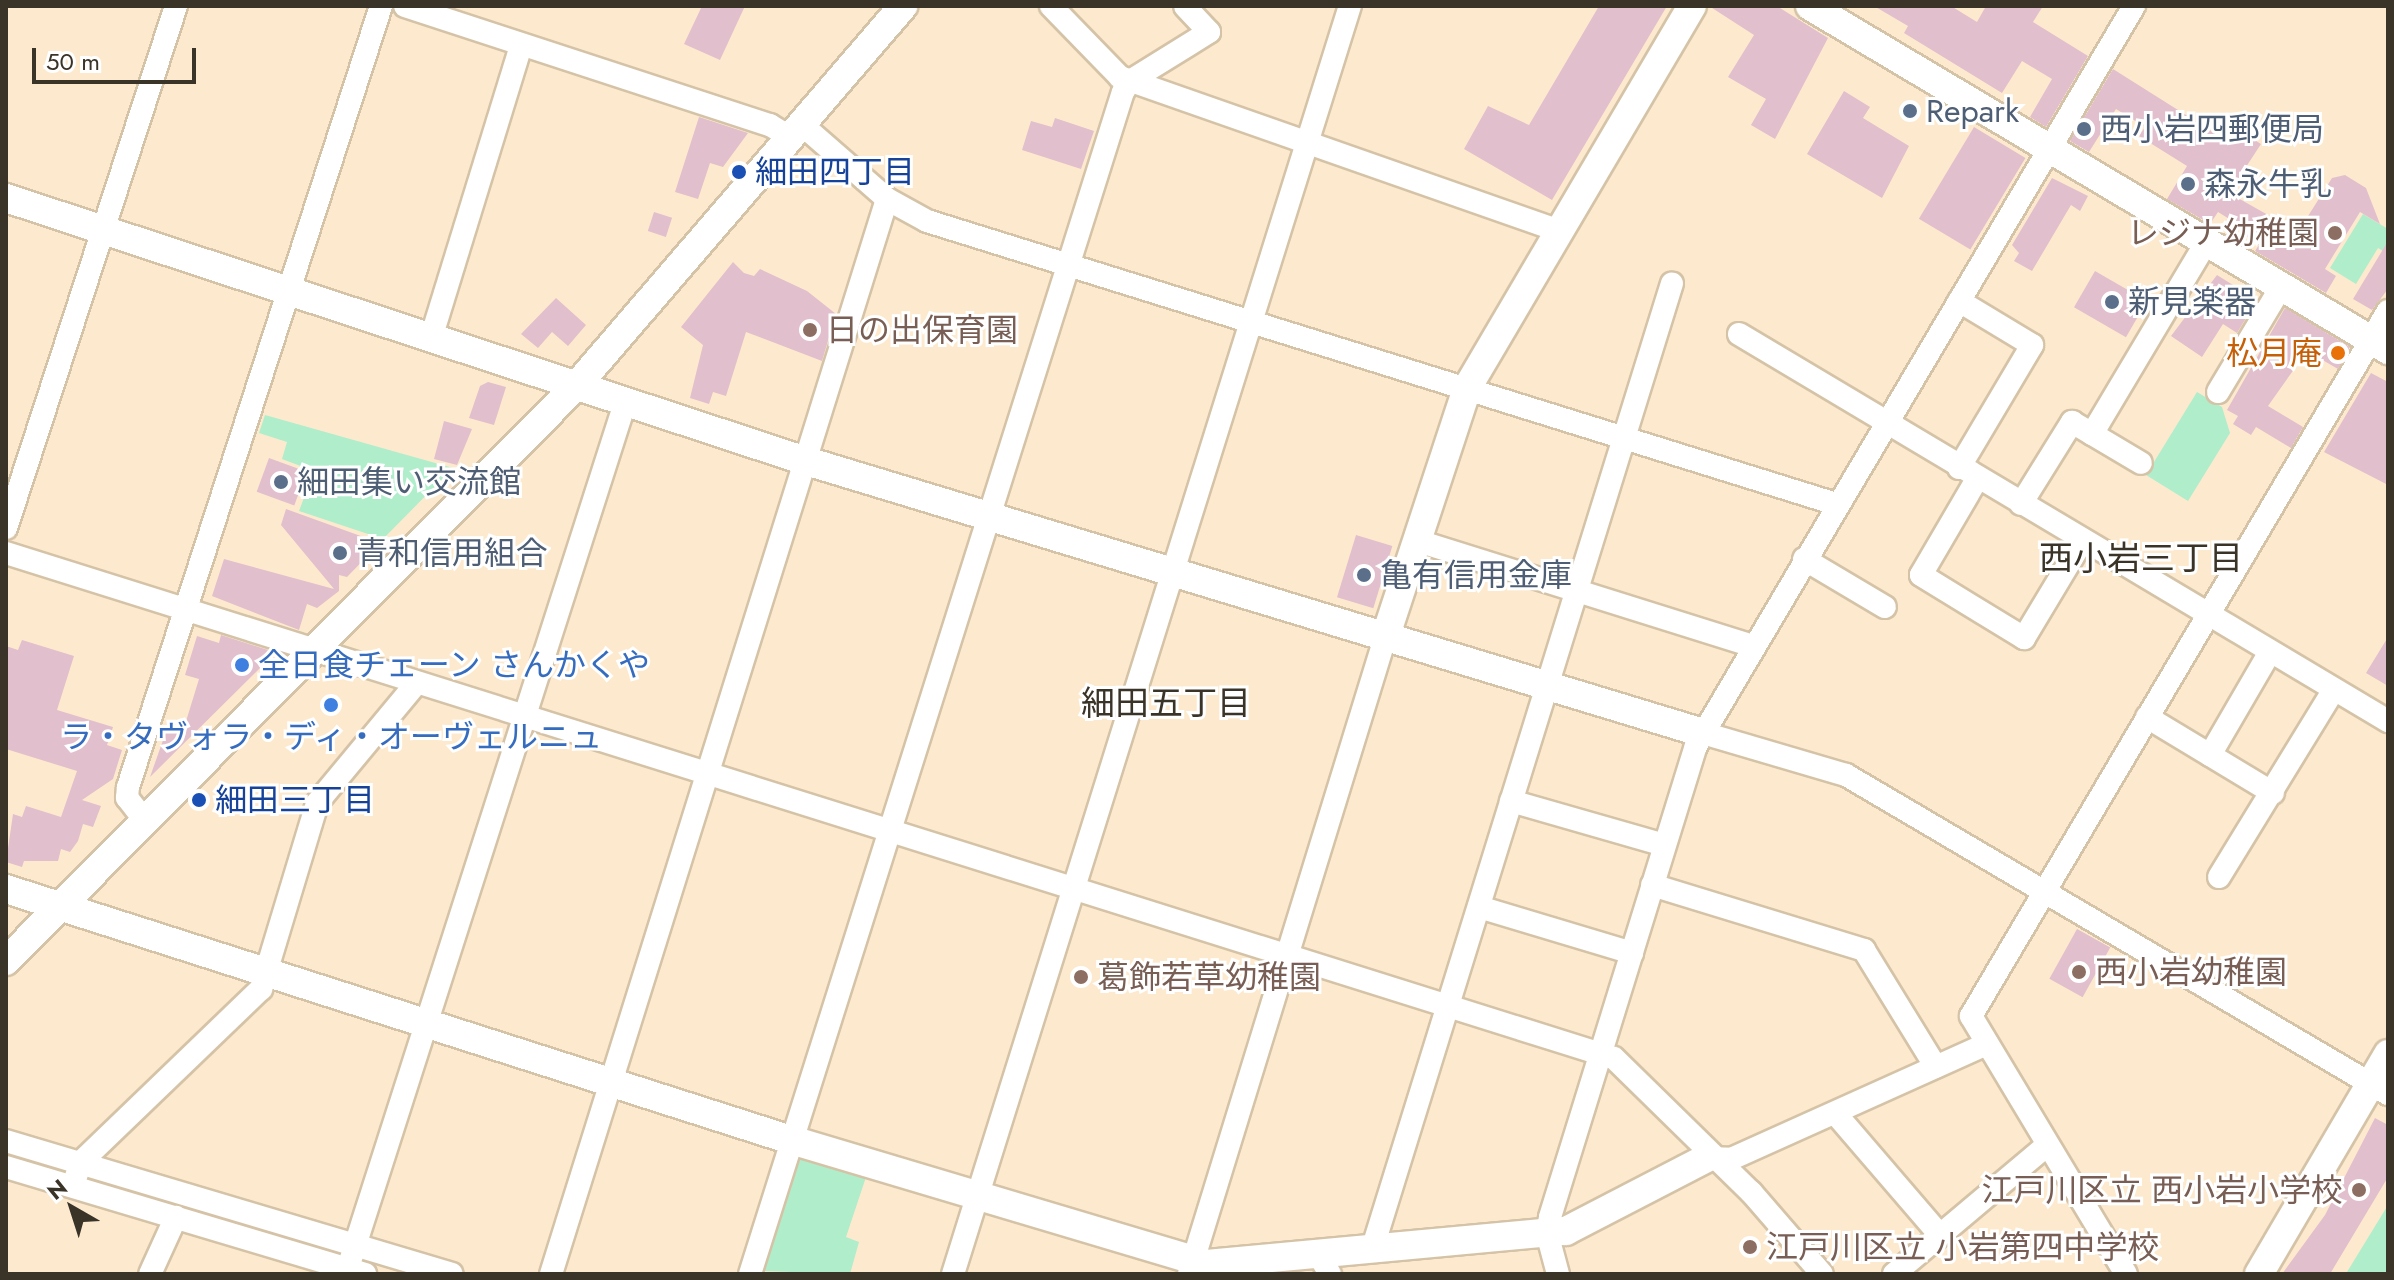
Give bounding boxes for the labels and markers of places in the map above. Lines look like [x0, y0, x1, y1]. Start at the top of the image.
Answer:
place label: Repark [1926, 92, 2019, 130]
marker: Repark [1901, 102, 1919, 120]
place label: 西小岩四郵便局 [2100, 110, 2324, 148]
marker: 西小岩四郵便局 [2075, 120, 2093, 138]
place label: 細田四丁目 [755, 153, 915, 191]
marker: 細田四丁目 [730, 163, 748, 181]
place label: 森永牛乳 [2204, 165, 2332, 203]
marker: 森永牛乳 [2179, 175, 2197, 193]
place label: レジナ幼稚園 [2127, 214, 2319, 252]
marker: レジナ幼稚園 [2326, 224, 2344, 242]
place label: 新見楽器 [2128, 283, 2256, 321]
marker: 新見楽器 [2103, 293, 2121, 311]
place label: 日の出保育園 [826, 311, 1018, 349]
marker: 日の出保育園 [801, 321, 819, 339]
place label: 松月庵 [2226, 334, 2322, 372]
marker: 松月庵 [2329, 344, 2347, 362]
place label: 細田集い交流館 [297, 463, 521, 501]
marker: 細田集い交流館 [272, 473, 290, 491]
place label: 青和信用組合 [356, 534, 548, 572]
marker: 青和信用組合 [331, 544, 349, 562]
place label: 亀有信用金庫 [1380, 556, 1572, 594]
marker: 亀有信用金庫 [1355, 566, 1373, 584]
place label: 全日食チェーン さんかくや [258, 646, 652, 684]
marker: 全日食チェーン さんかくや [233, 656, 251, 674]
marker: ラ・タヴォラ・ディ・オーヴェルニュ [322, 696, 340, 714]
place label: ラ・タヴォラ・ディ・オーヴェルニュ [59, 718, 603, 756]
place label: 細田三丁目 [215, 781, 375, 819]
marker: 細田三丁目 [190, 791, 208, 809]
place label: 西小岩幼稚園 [2095, 953, 2287, 991]
place label: 葛飾若草幼稚園 [1097, 958, 1321, 996]
marker: 西小岩幼稚園 [2070, 963, 2088, 981]
marker: 葛飾若草幼稚園 [1072, 968, 1090, 986]
place label: 江戸川区立 西小岩小学校 [1981, 1171, 2343, 1209]
marker: 江戸川区立 西小岩小学校 [2350, 1181, 2368, 1199]
place label: 江戸川区立 小岩第四中学校 [1766, 1228, 2160, 1266]
marker: 江戸川区立 小岩第四中学校 [1741, 1238, 1759, 1256]

